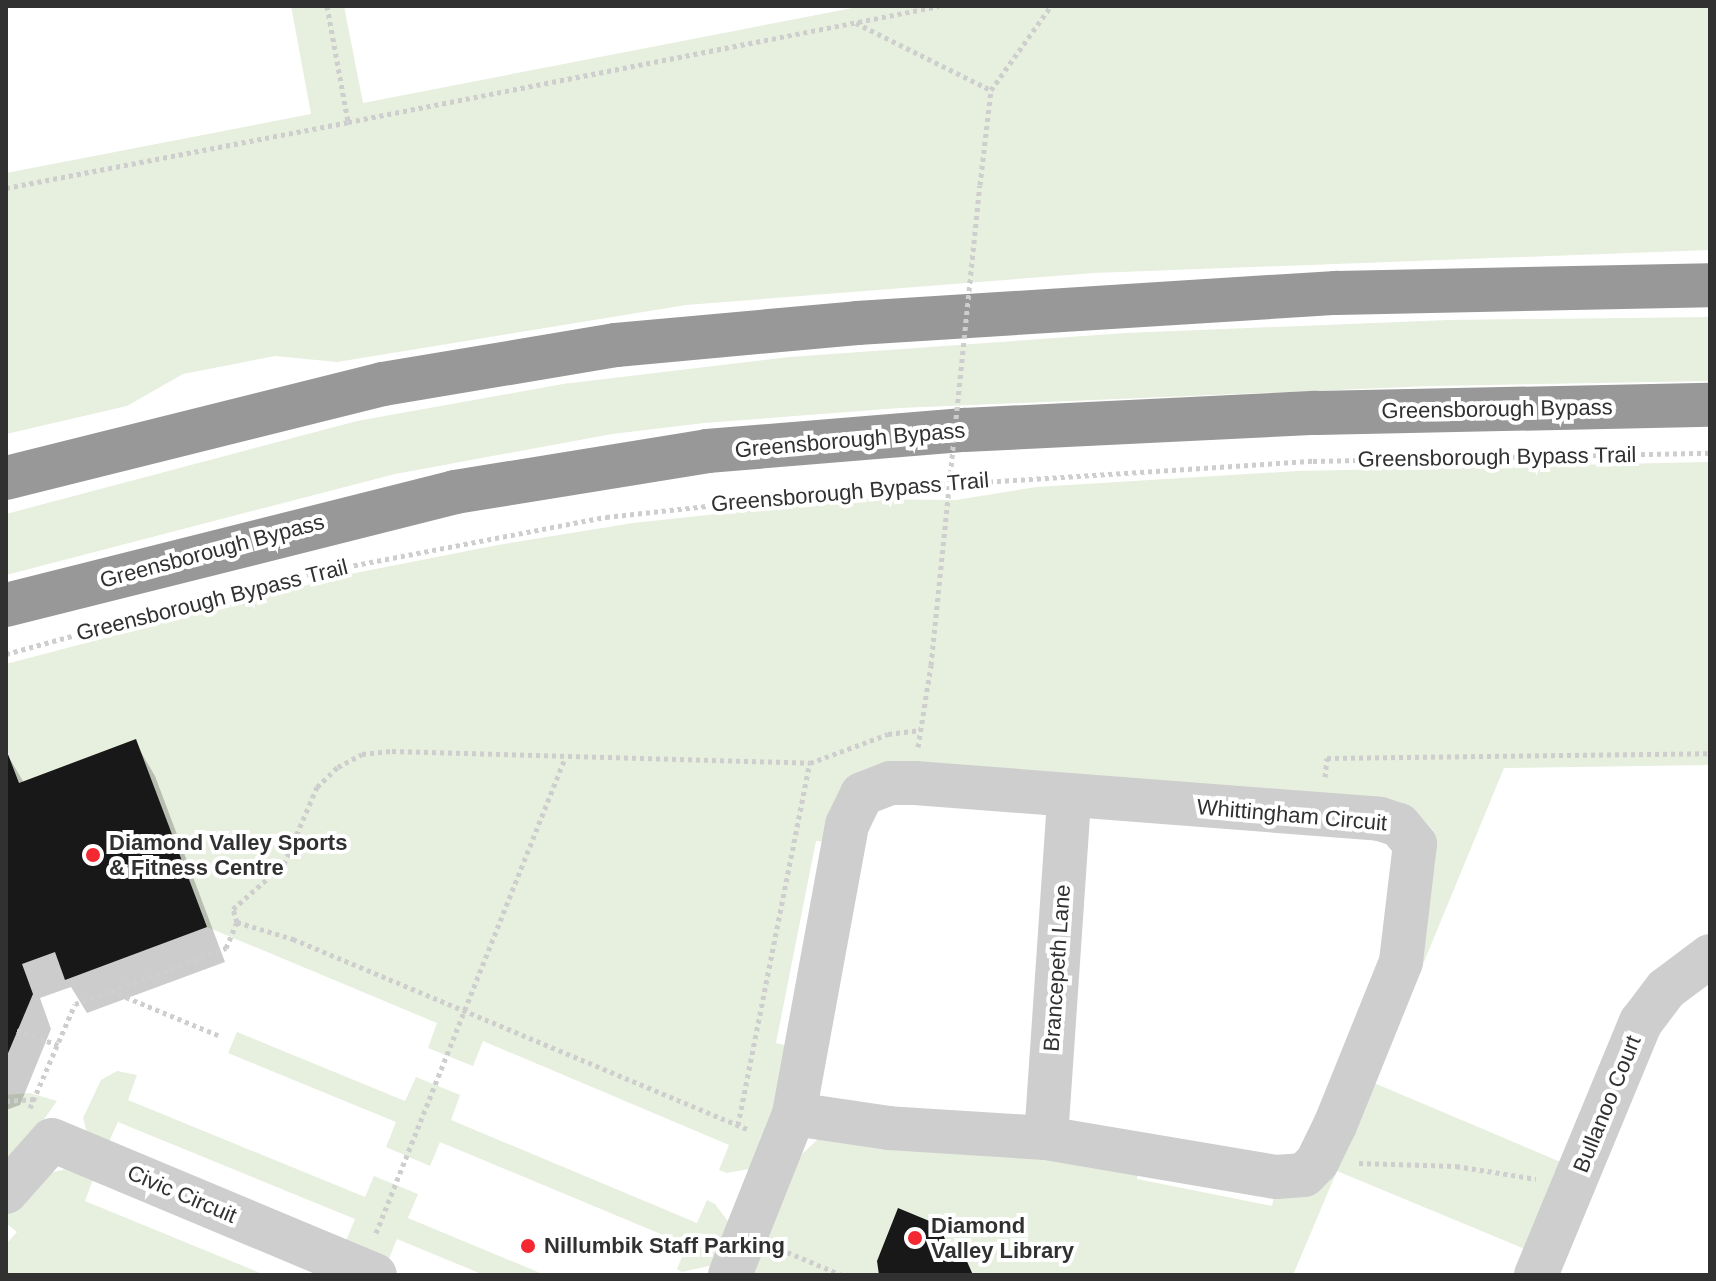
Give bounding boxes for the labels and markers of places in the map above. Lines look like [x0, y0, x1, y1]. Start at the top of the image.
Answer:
place label: Diamond Valley Sports & Fitness Centre [109, 829, 347, 880]
marker: Diamond Valley Sports & Fitness Centre [84, 846, 102, 864]
place label: Diamond Valley Library [931, 1212, 1074, 1264]
marker: Diamond Valley Library [906, 1229, 924, 1247]
place label: Nillumbik Staff Parking [544, 1233, 785, 1259]
marker: Nillumbik Staff Parking [519, 1237, 537, 1255]

